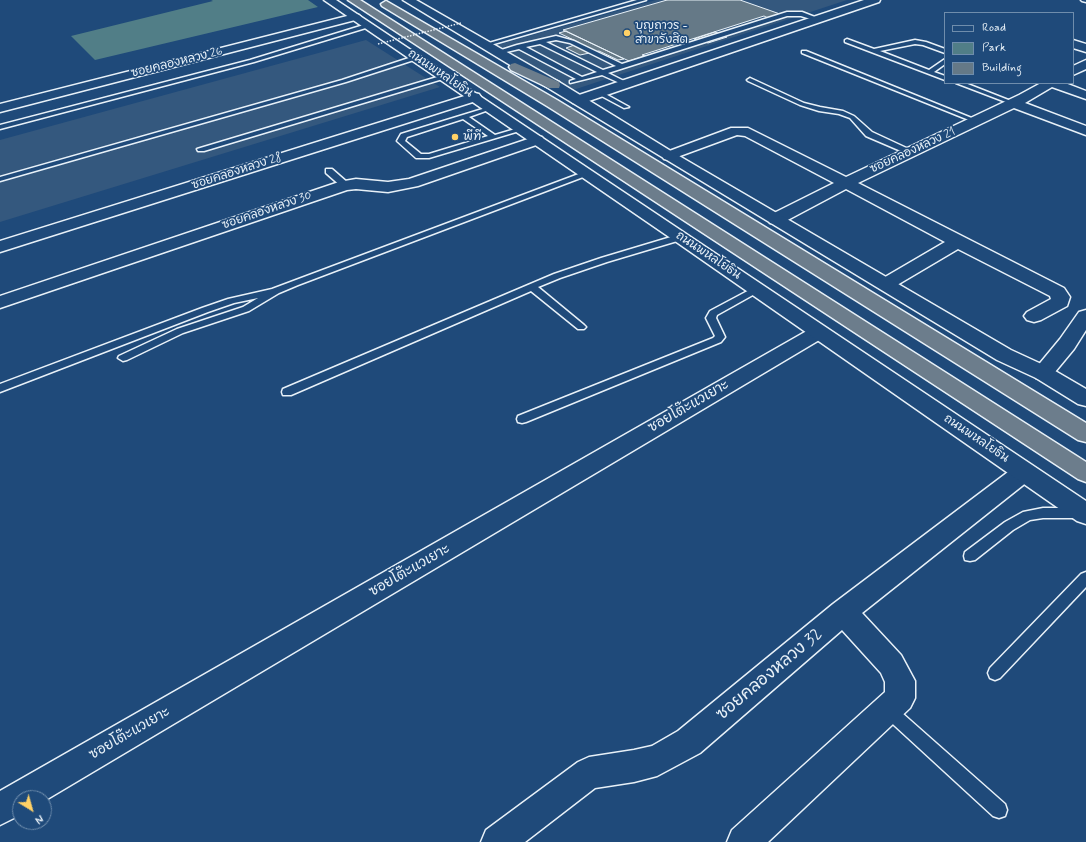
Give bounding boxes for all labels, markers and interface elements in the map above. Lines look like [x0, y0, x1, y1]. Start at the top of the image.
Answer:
legend [944, 12, 1074, 84]
place label: บุญถาวร - สาขารังสิต [635, 19, 688, 47]
text: Road [982, 20, 1006, 36]
marker: บุญถาวร - สาขารังสิต [622, 28, 632, 38]
text: Park [982, 40, 1006, 56]
street label: ซอยคลองหลวง 26 [130, 45, 224, 81]
street label: ถนนพหลโยธิน [405, 47, 475, 101]
text: Building [982, 60, 1022, 76]
street label: ซอยคลองหลวง 21 [868, 125, 958, 177]
place label: พีที [463, 130, 481, 144]
marker: พีที [450, 132, 460, 142]
street label: ซอยคลองหลวง 28 [190, 151, 284, 193]
street label: ซอยคลองหลวง 30 [220, 189, 314, 233]
street label: ถนนพหลโยธิน [673, 229, 743, 283]
street label: ซอยโต๊ะแวเยาะ [646, 377, 732, 437]
street label: ถนนพหลโยธิน [941, 412, 1011, 466]
street label: ซอยโต๊ะแวเยาะ [367, 541, 453, 601]
street label: ซอยคลองหลวง 32 [713, 625, 827, 725]
street label: ซอยโต๊ะแวเยาะ [87, 704, 173, 764]
north arrow [12, 790, 52, 830]
text: N [31, 811, 46, 827]

